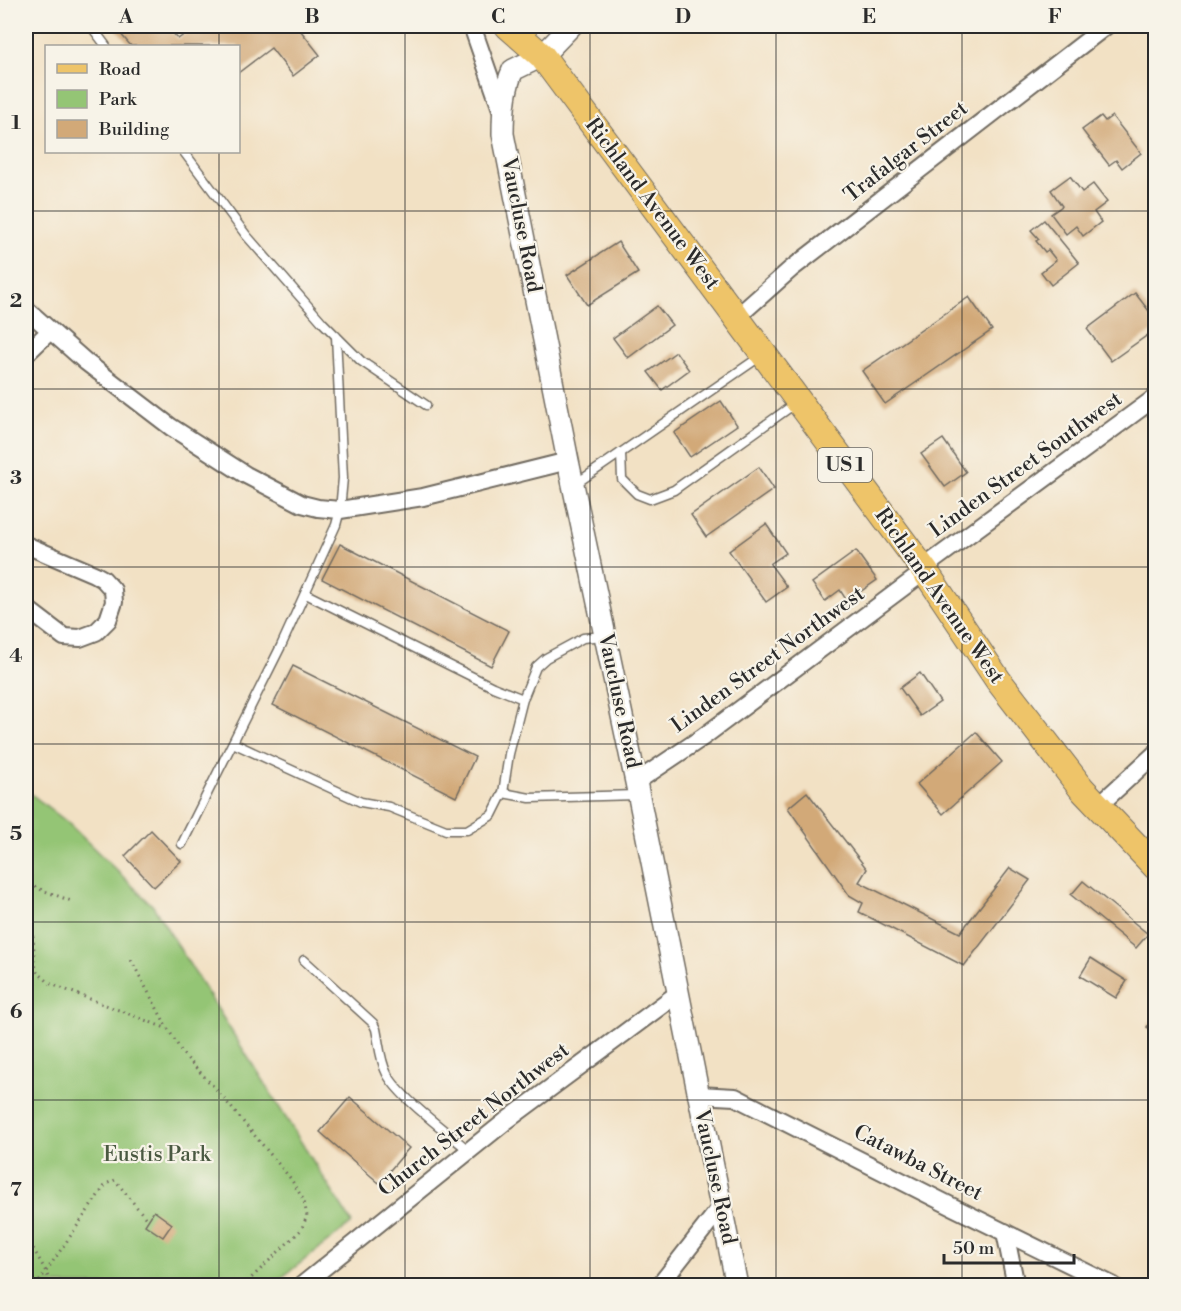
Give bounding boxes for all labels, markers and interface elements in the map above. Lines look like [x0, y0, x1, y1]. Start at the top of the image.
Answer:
text: A [118, 5, 134, 30]
text: B [304, 5, 320, 30]
text: C [491, 5, 505, 30]
text: D [675, 5, 691, 30]
text: E [862, 5, 876, 30]
text: F [1048, 5, 1062, 30]
legend [45, 45, 240, 153]
text: Road [99, 58, 142, 81]
text: Park [99, 88, 138, 111]
street label: Trafalgar Street [839, 95, 973, 208]
text: 1 [11, 111, 21, 136]
street label: Richland Avenue West [579, 113, 726, 296]
text: Building [98, 118, 170, 141]
street label: Vaucluse Road [495, 154, 547, 295]
text: 2 [10, 289, 22, 314]
street label: Linden Street Southwest [925, 386, 1128, 544]
road number: US 1 [818, 448, 872, 482]
text: 3 [10, 466, 22, 491]
street label: Richland Avenue West [869, 503, 1010, 689]
street label: Linden Street Northwest [666, 581, 870, 739]
street label: Vaucluse Road [592, 630, 646, 771]
text: 4 [9, 644, 23, 669]
text: 5 [10, 822, 22, 847]
text: 6 [10, 1000, 23, 1025]
street label: Church Street Northwest [373, 1037, 575, 1203]
street label: Vaucluse Road [688, 1106, 742, 1247]
street label: Catawba Street [849, 1119, 988, 1207]
park label: Eustis Park [103, 1142, 212, 1168]
text: 7 [10, 1178, 22, 1203]
scale bar [944, 1227, 1074, 1265]
text: 50 m [953, 1237, 995, 1260]

